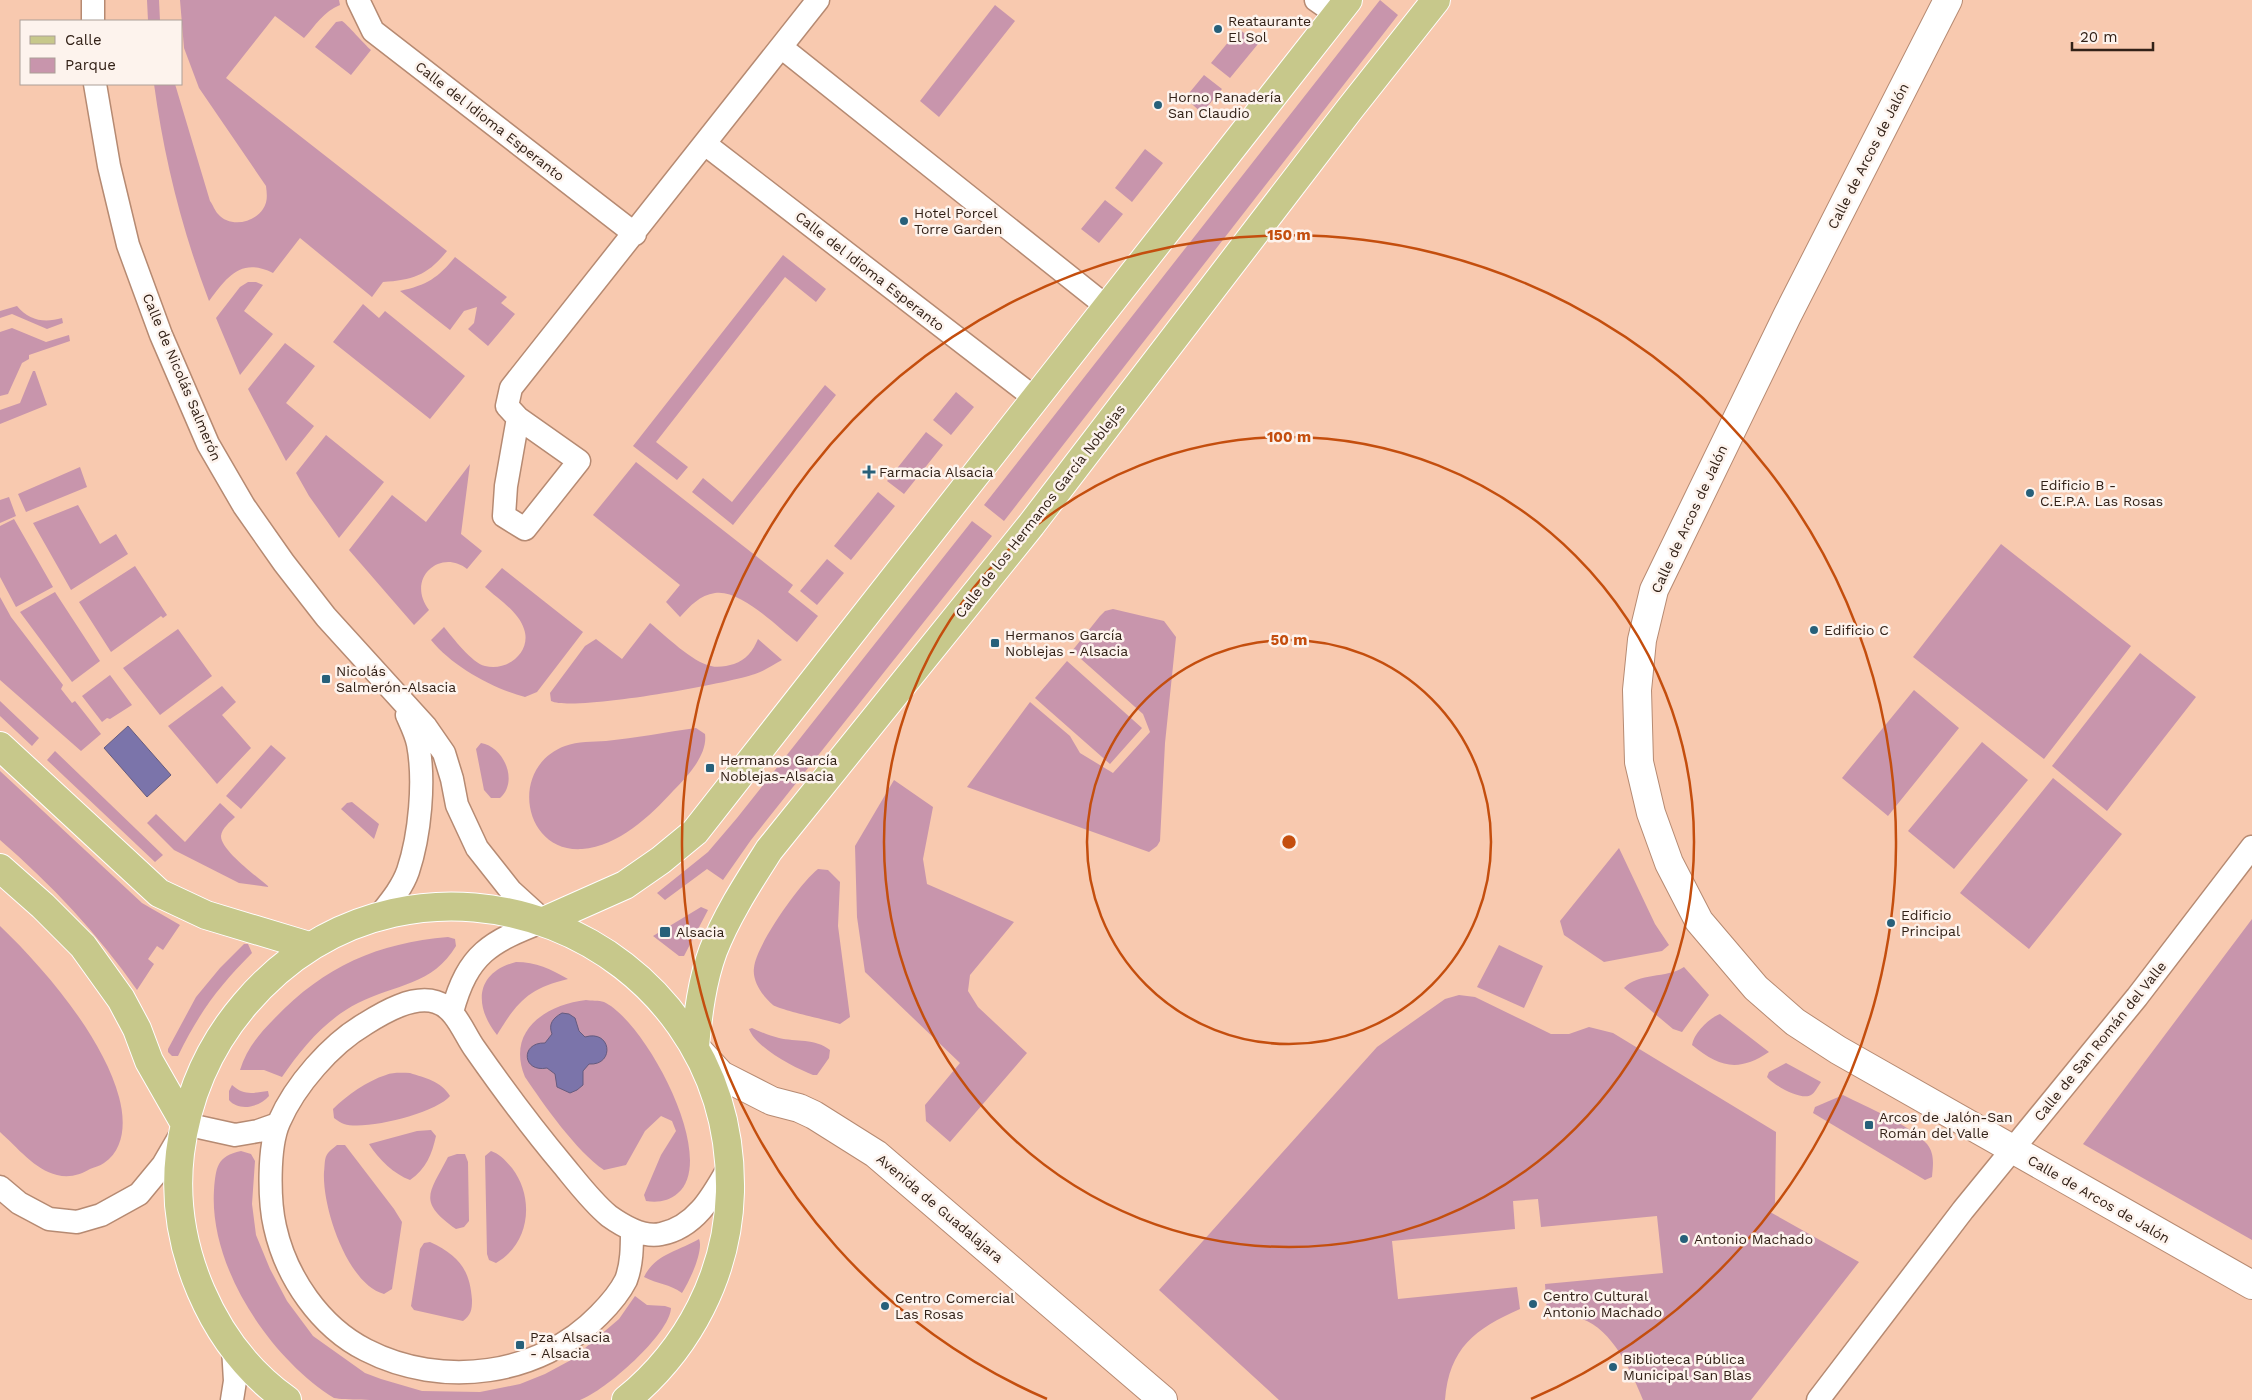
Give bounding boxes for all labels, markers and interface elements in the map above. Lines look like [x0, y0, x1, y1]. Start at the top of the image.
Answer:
place label: Reataurante El Sol [1228, 13, 1311, 45]
legend [20, 20, 182, 85]
scale bar [2072, 20, 2153, 52]
marker: Reataurante El Sol [1212, 23, 1224, 35]
text: 20 m [2080, 28, 2118, 46]
text: Calle [65, 31, 102, 49]
text: Parque [65, 56, 116, 74]
street label: Calle del Idioma Esperanto [412, 58, 568, 184]
street label: Calle de Arcos de Jalón [1824, 80, 1912, 232]
place label: Horno Panadería San Claudio [1168, 89, 1281, 121]
marker: Horno Panadería San Claudio [1152, 99, 1164, 111]
place label: Hotel Porcel Torre Garden [914, 205, 1002, 237]
street label: Calle del Idioma Esperanto [792, 208, 948, 334]
marker: Hotel Porcel Torre Garden [898, 215, 910, 227]
text: 150 m [1267, 226, 1311, 244]
street label: Calle de Nicolás Salmerón [139, 291, 225, 463]
street label: Calle de los Hermanos García Noblejas [952, 401, 1128, 621]
text: 100 m [1267, 428, 1311, 446]
street label: Calle de Arcos de Jalón [1648, 442, 1730, 596]
place label: Farmacia Alsacia [879, 464, 993, 480]
marker: Farmacia Alsacia [863, 466, 875, 478]
place label: Edificio B - C.E.P.A. Las Rosas [2040, 477, 2163, 509]
marker: Edificio B - C.E.P.A. Las Rosas [2024, 487, 2036, 499]
place label: Edificio C [1824, 622, 1889, 638]
marker: Edificio C [1808, 624, 1820, 636]
place label: Hermanos García Noblejas - Alsacia [1005, 627, 1128, 659]
text: 50 m [1271, 631, 1307, 649]
marker: Hermanos García Noblejas - Alsacia [989, 637, 1001, 649]
place label: Nicolás Salmerón-Alsacia [336, 663, 456, 695]
marker: Nicolás Salmerón-Alsacia [320, 673, 332, 685]
place label: Hermanos García Noblejas-Alsacia [720, 752, 838, 784]
marker: Hermanos García Noblejas-Alsacia [704, 762, 716, 774]
centre of rings [1280, 833, 1298, 851]
place label: Edificio Principal [1901, 907, 1961, 939]
marker: Edificio Principal [1885, 917, 1897, 929]
place label: Alsacia [676, 924, 724, 940]
marker: Alsacia [658, 925, 672, 939]
street label: Calle de San Román del Valle [2031, 958, 2169, 1124]
place label: Arcos de Jalón-San Román del Valle [1879, 1109, 2013, 1141]
marker: Arcos de Jalón-San Román del Valle [1863, 1119, 1875, 1131]
street label: Avenida de Guadalajara [874, 1150, 1006, 1266]
street label: Calle de Arcos de Jalón [2025, 1152, 2173, 1246]
place label: Antonio Machado [1694, 1231, 1813, 1247]
marker: Antonio Machado [1678, 1233, 1690, 1245]
place label: Centro Cultural Antonio Machado [1543, 1288, 1662, 1320]
place label: Centro Comercial Las Rosas [895, 1290, 1015, 1322]
marker: Centro Cultural Antonio Machado [1527, 1298, 1539, 1310]
marker: Centro Comercial Las Rosas [879, 1300, 891, 1312]
place label: Pza. Alsacia - Alsacia [530, 1329, 610, 1361]
marker: Pza. Alsacia - Alsacia [514, 1339, 526, 1351]
place label: Biblioteca Pública Municipal San Blas [1623, 1351, 1752, 1383]
marker: Biblioteca Pública Municipal San Blas [1607, 1361, 1619, 1373]

